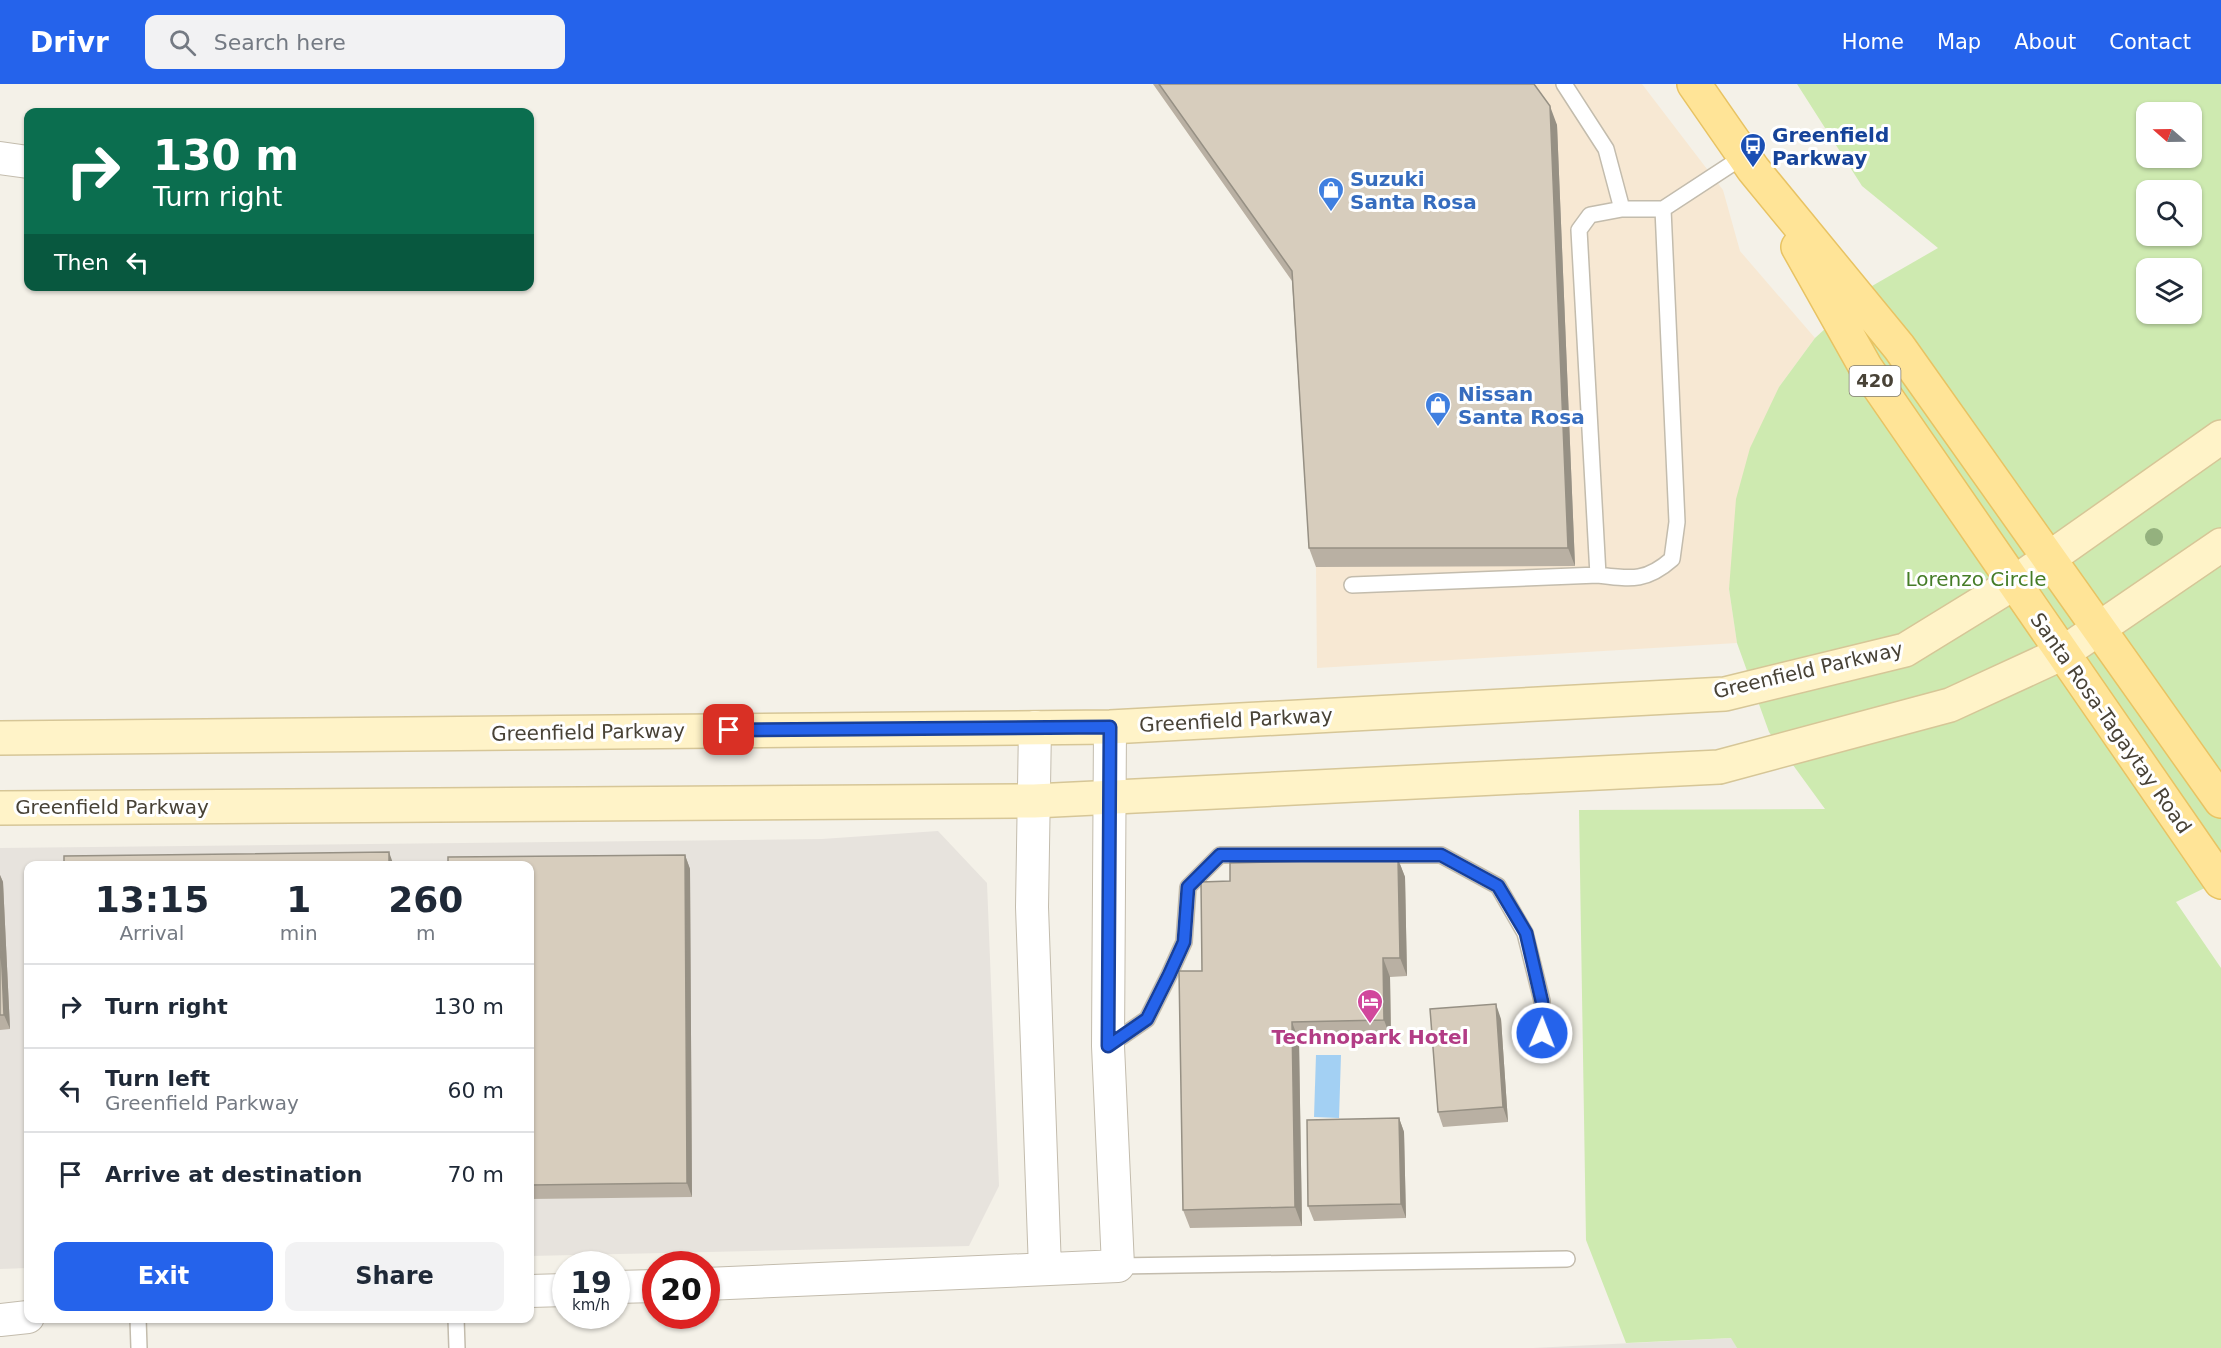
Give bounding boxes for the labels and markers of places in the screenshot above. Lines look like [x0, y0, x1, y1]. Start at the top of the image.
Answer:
place label: Greenfield Parkway [1772, 123, 1889, 170]
bus stop icon: Greenfield Parkway [1738, 131, 1768, 169]
place label: Suzuki Santa Rosa [1350, 167, 1477, 214]
shop icon: Suzuki Santa Rosa [1316, 175, 1346, 213]
place label: Nissan Santa Rosa [1458, 382, 1585, 429]
shop icon: Nissan Santa Rosa [1423, 390, 1453, 428]
pin [703, 704, 754, 755]
hotel icon: Technopark Hotel [1355, 987, 1385, 1025]
place label: Technopark Hotel [1271, 1025, 1469, 1049]

